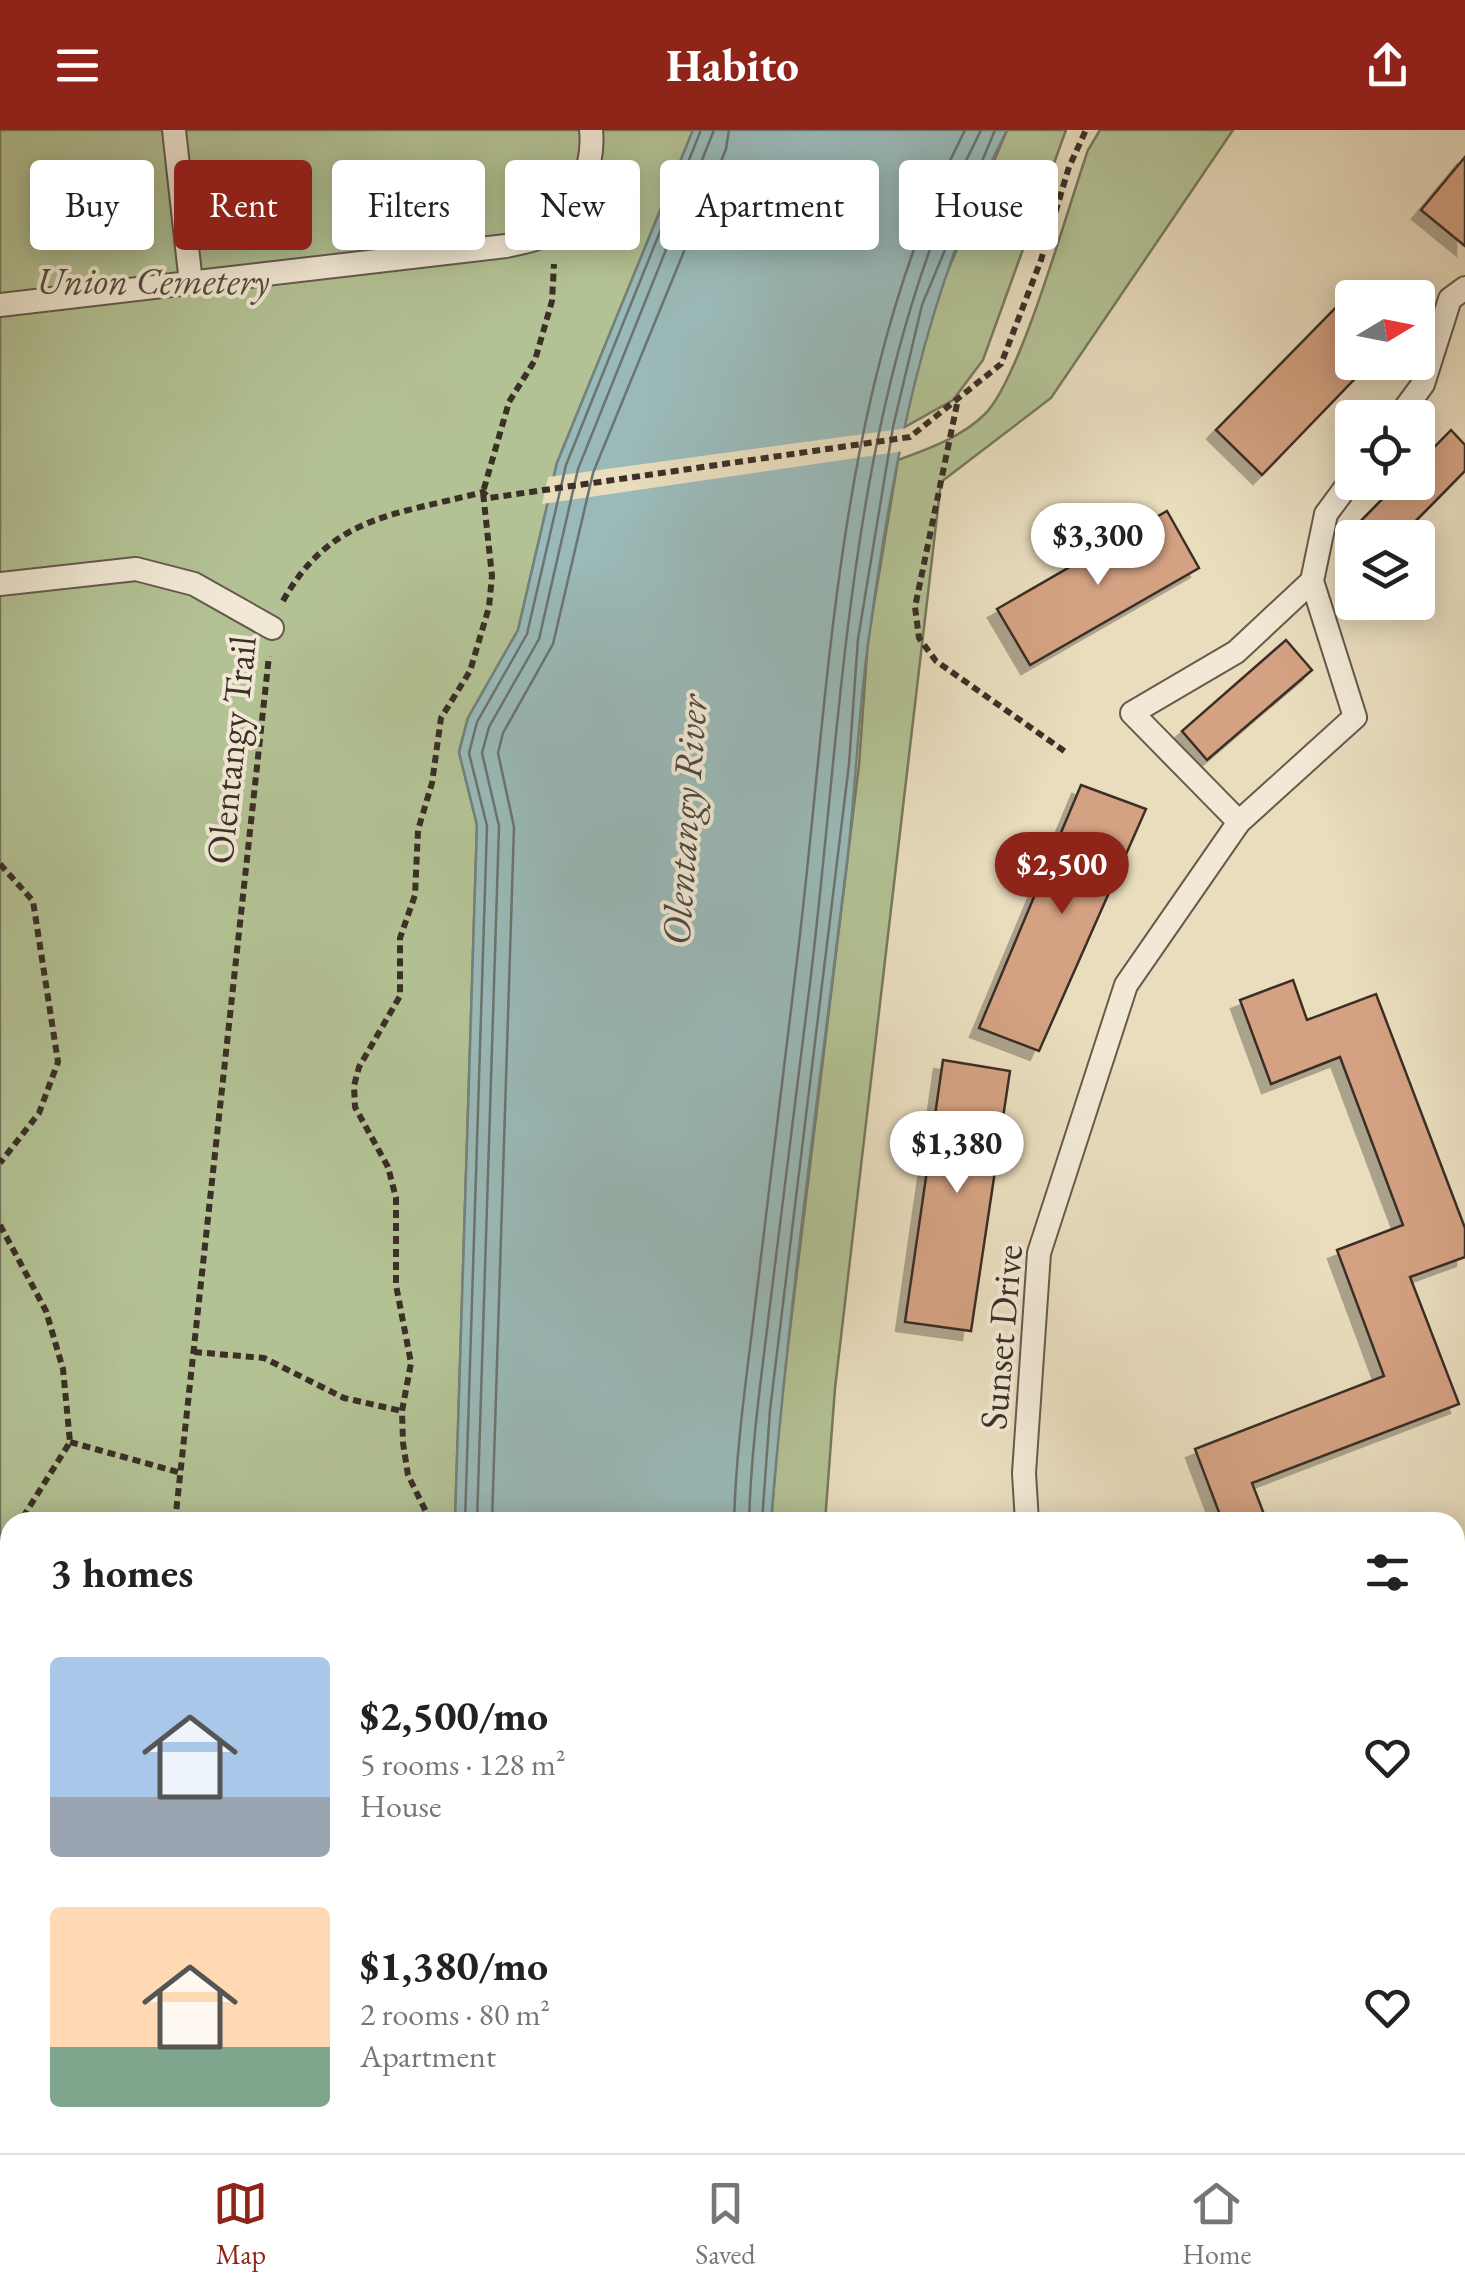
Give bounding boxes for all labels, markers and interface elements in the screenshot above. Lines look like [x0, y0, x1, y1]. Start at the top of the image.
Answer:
text: Habito [666, 36, 799, 94]
icon: menu [50, 38, 105, 93]
icon: share [1360, 38, 1415, 93]
chip: Buy [30, 160, 154, 250]
chip: Rent [174, 160, 312, 250]
chip: Filters [332, 160, 485, 250]
chip: New [505, 160, 640, 250]
chip: Apartment [660, 160, 879, 250]
chip: House [899, 160, 1058, 250]
park label: Union Cemetery [37, 256, 270, 305]
north arrow [1335, 280, 1435, 380]
map controls [1335, 280, 1435, 620]
button: locate [1335, 400, 1435, 500]
pin: $3,300 [1017, 503, 1179, 588]
text: $3,300 [1053, 514, 1143, 556]
button: layers [1335, 520, 1435, 620]
street label: Olentangy Trail [194, 634, 267, 866]
water label: Olentangy River [649, 691, 719, 947]
pin: $2,500 [981, 832, 1143, 917]
text: $2,500 [1017, 843, 1107, 885]
pin: $1,380 [876, 1111, 1038, 1196]
text: $1,380 [912, 1122, 1002, 1164]
street label: Sunset Drive [968, 1242, 1033, 1432]
text: 3 homes [50, 1545, 193, 1600]
icon: filters [1360, 1545, 1415, 1600]
text: $2,500/mo [360, 1688, 548, 1743]
icon: home [130, 1697, 250, 1817]
icon: heart [1360, 1730, 1415, 1785]
text: 5 rooms · 128 m² [360, 1743, 566, 1785]
text: House [360, 1785, 441, 1827]
text: $1,380/mo [360, 1938, 548, 1993]
icon: home [130, 1947, 250, 2067]
icon: heart [1360, 1980, 1415, 2035]
text: 2 rooms · 80 m² [360, 1993, 550, 2035]
text: Apartment [360, 2035, 496, 2077]
tab: Map [213, 2176, 268, 2272]
tab: Saved [695, 2176, 755, 2272]
tab: Home [1182, 2176, 1252, 2272]

